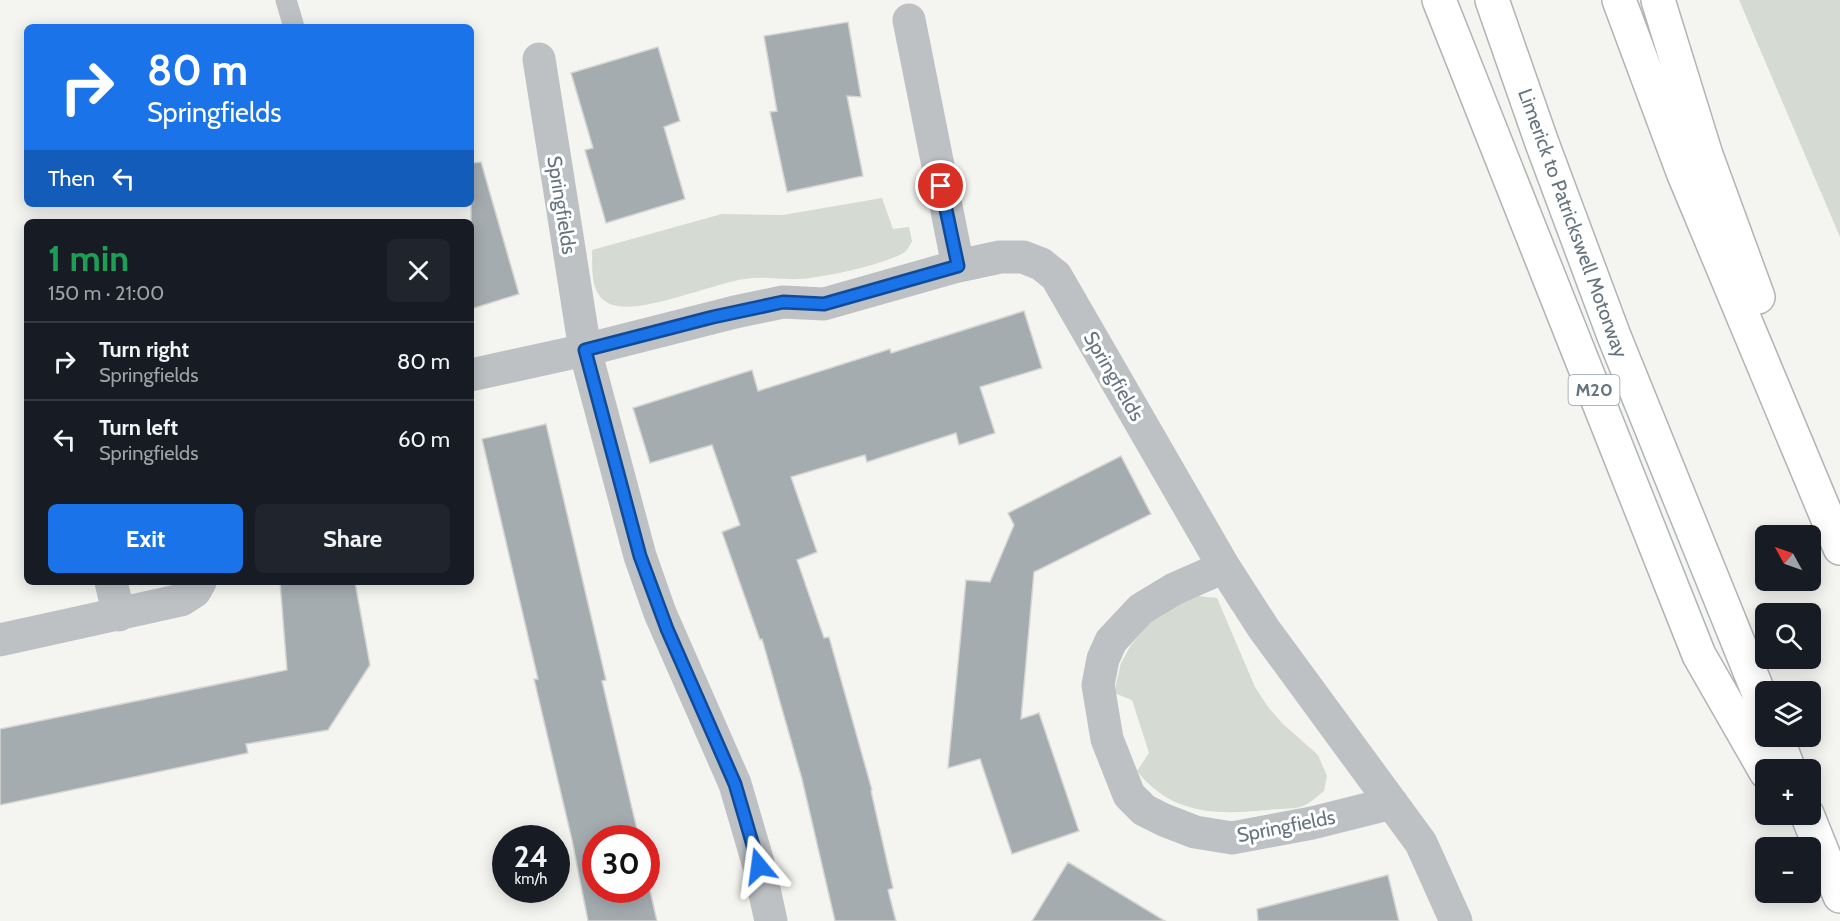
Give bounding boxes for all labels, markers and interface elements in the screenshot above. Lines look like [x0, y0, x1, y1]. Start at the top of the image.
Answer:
text: 80 m [147, 44, 248, 96]
icon: right [48, 48, 126, 126]
street label: Limerick to Patrickswell Motorway [1513, 85, 1633, 361]
text: Springfields [147, 96, 281, 129]
street label: Springfields [542, 154, 582, 256]
pin [915, 160, 966, 211]
icon: left [107, 162, 140, 195]
text: Then [48, 165, 95, 192]
icon: arrive [924, 169, 957, 202]
text: 1 min [48, 236, 129, 280]
button: close [387, 239, 450, 302]
text: 150 m · 21:00 [48, 281, 164, 305]
street label: Springfields [1079, 327, 1149, 425]
text: Turn right [99, 336, 189, 363]
icon: right [48, 345, 81, 378]
text: 80 m [397, 348, 450, 375]
text: Springfields [99, 363, 199, 387]
road number: M20 [1568, 375, 1620, 405]
text: Turn left [99, 414, 178, 441]
icon: left [48, 423, 81, 456]
text: 60 m [398, 426, 450, 453]
text: Springfields [99, 441, 199, 465]
button: Exit [48, 504, 243, 573]
button: Share [255, 504, 450, 573]
north arrow [1755, 525, 1821, 591]
map controls [1755, 525, 1821, 903]
button: search [1755, 603, 1821, 669]
button: layers [1755, 681, 1821, 747]
button: + [1755, 759, 1821, 825]
street label: Springfields [1235, 805, 1337, 847]
speed limit sign: 30 [582, 825, 660, 903]
position arrow [727, 834, 791, 898]
button: − [1755, 837, 1821, 903]
text: 24 [514, 838, 548, 875]
text: km/h [515, 870, 547, 888]

